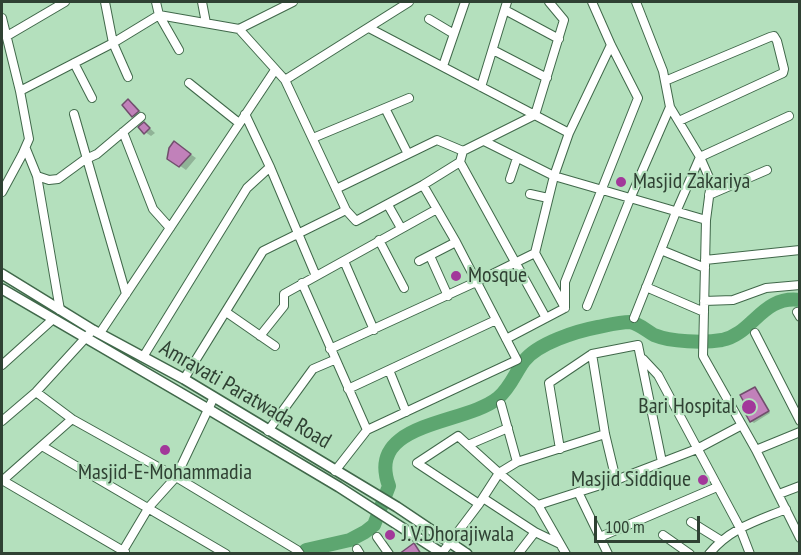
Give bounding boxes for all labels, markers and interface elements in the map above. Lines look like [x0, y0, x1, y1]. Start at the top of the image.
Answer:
place label: Masjid Zakariya [633, 169, 750, 195]
marker: Masjid Zakariya [614, 175, 628, 189]
place label: Mosque [468, 263, 527, 289]
marker: Mosque [449, 269, 463, 283]
street label: Amravati Paratwada Road [155, 335, 335, 455]
place label: Bari Hospital [638, 394, 736, 420]
marker: Bari Hospital [740, 398, 758, 416]
marker: Masjid-E-Mohammadia [158, 443, 172, 457]
place label: Masjid-E-Mohammadia [78, 460, 252, 486]
place label: Masjid Siddique [571, 467, 691, 493]
marker: Masjid Siddique [696, 473, 710, 487]
scale bar [597, 504, 704, 542]
text: 100 m [605, 515, 645, 538]
place label: J.V.Dhorajiwala [402, 522, 514, 548]
marker: J.V.Dhorajiwala [383, 528, 397, 542]

